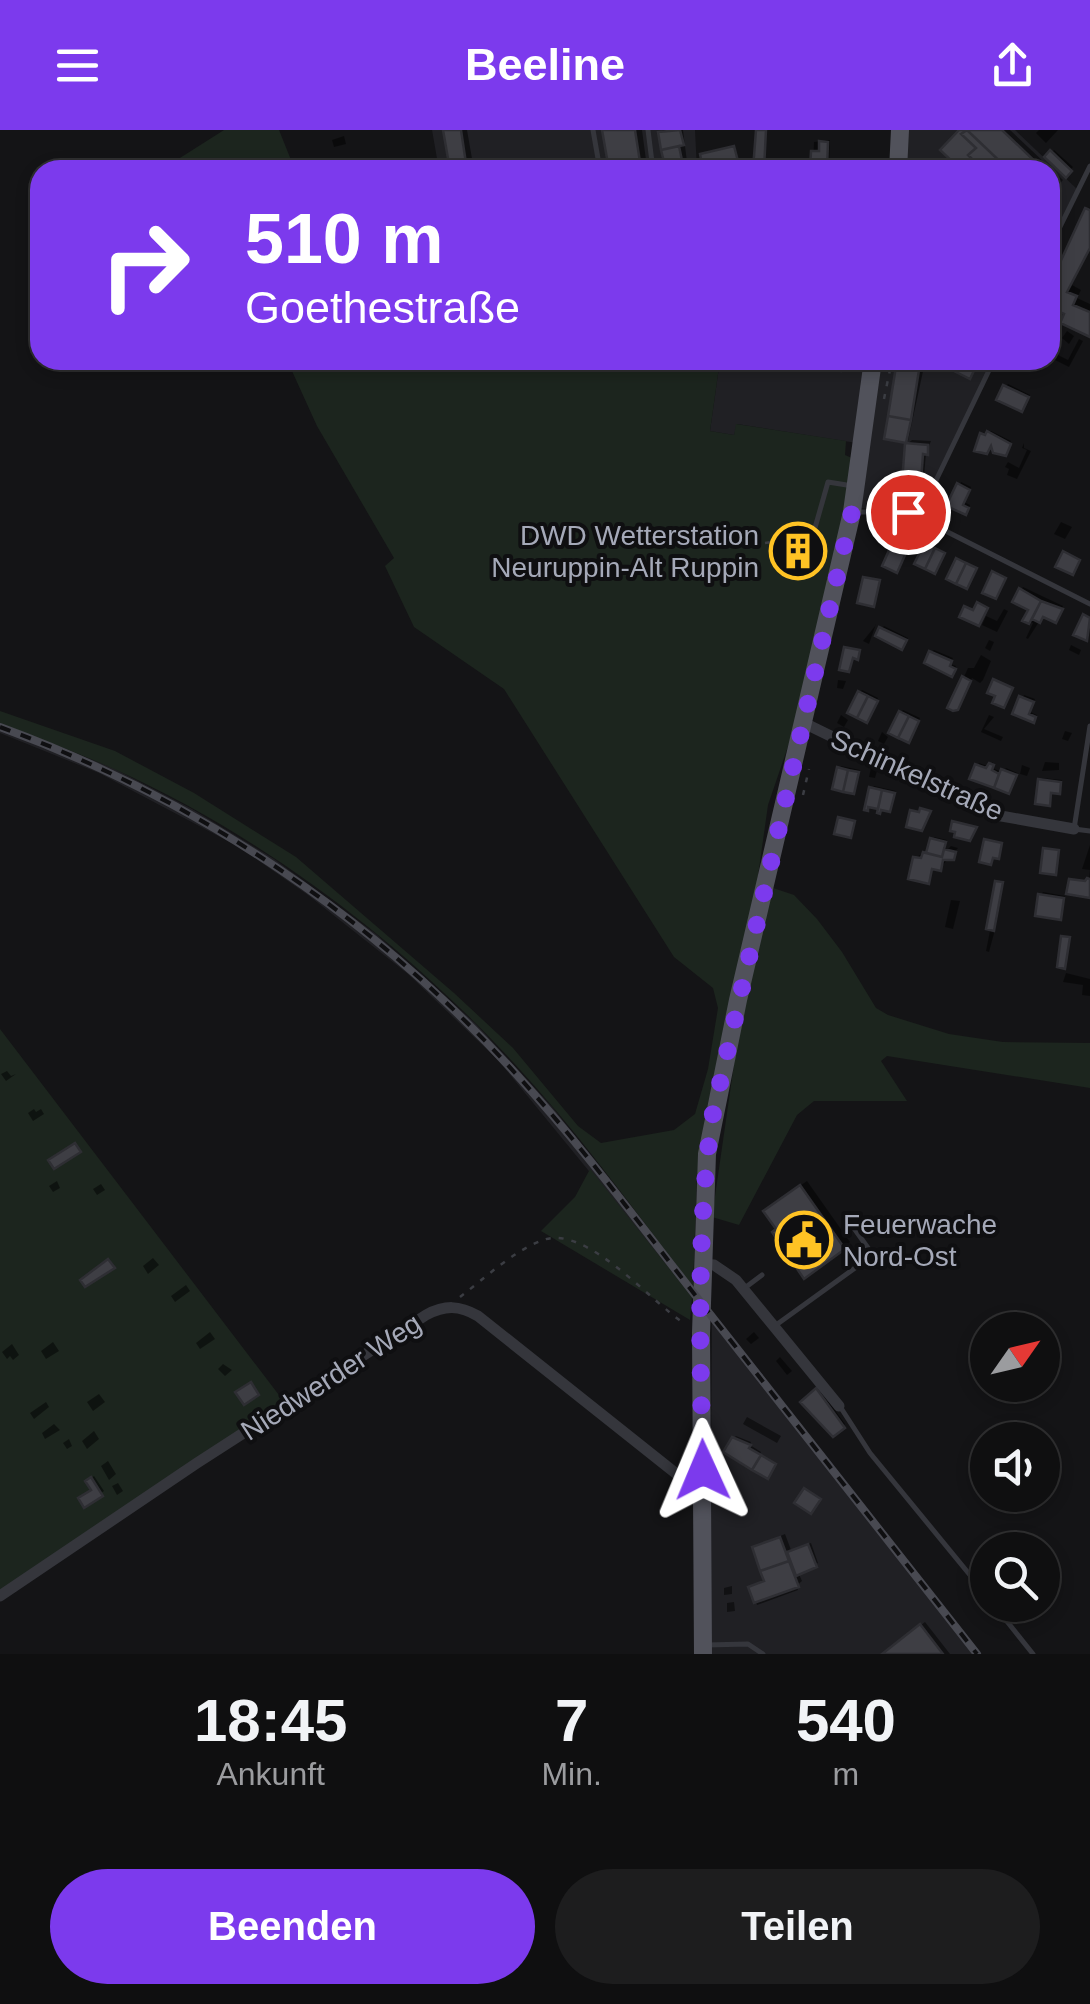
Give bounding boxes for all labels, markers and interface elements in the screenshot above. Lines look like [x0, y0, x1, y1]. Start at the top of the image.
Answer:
icon: menu [50, 38, 105, 93]
icon: share [985, 38, 1040, 93]
text: Beeline [465, 39, 625, 90]
icon: right [80, 200, 210, 330]
text: 510 m [245, 200, 443, 278]
text: Goethestraße [245, 282, 520, 333]
pin [866, 470, 951, 555]
icon: arrive [881, 485, 936, 540]
place label: DWD Wetterstation Neuruppin-Alt Ruppin [491, 520, 759, 583]
building icon: DWD Wetterstation Neuruppin-Alt Ruppin [768, 521, 828, 581]
street label: Schinkelstraße [826, 723, 1008, 827]
place label: Feuerwache Nord-Ost [843, 1209, 997, 1272]
public building icon: Feuerwache Nord-Ost [774, 1210, 834, 1270]
street label: Niedwerder Weg [235, 1307, 427, 1447]
north arrow [970, 1312, 1060, 1402]
map controls [970, 1312, 1060, 1622]
position arrow [651, 1418, 755, 1522]
button: sound [970, 1422, 1060, 1512]
button: search [970, 1532, 1060, 1622]
text: 18:45 [194, 1687, 347, 1754]
text: 7 [555, 1687, 588, 1754]
text: 540 [796, 1687, 896, 1754]
text: Ankunft [216, 1756, 325, 1792]
text: Min. [541, 1756, 602, 1792]
text: m [833, 1756, 859, 1792]
button: Beenden [50, 1869, 535, 1984]
button: Teilen [555, 1869, 1040, 1984]

